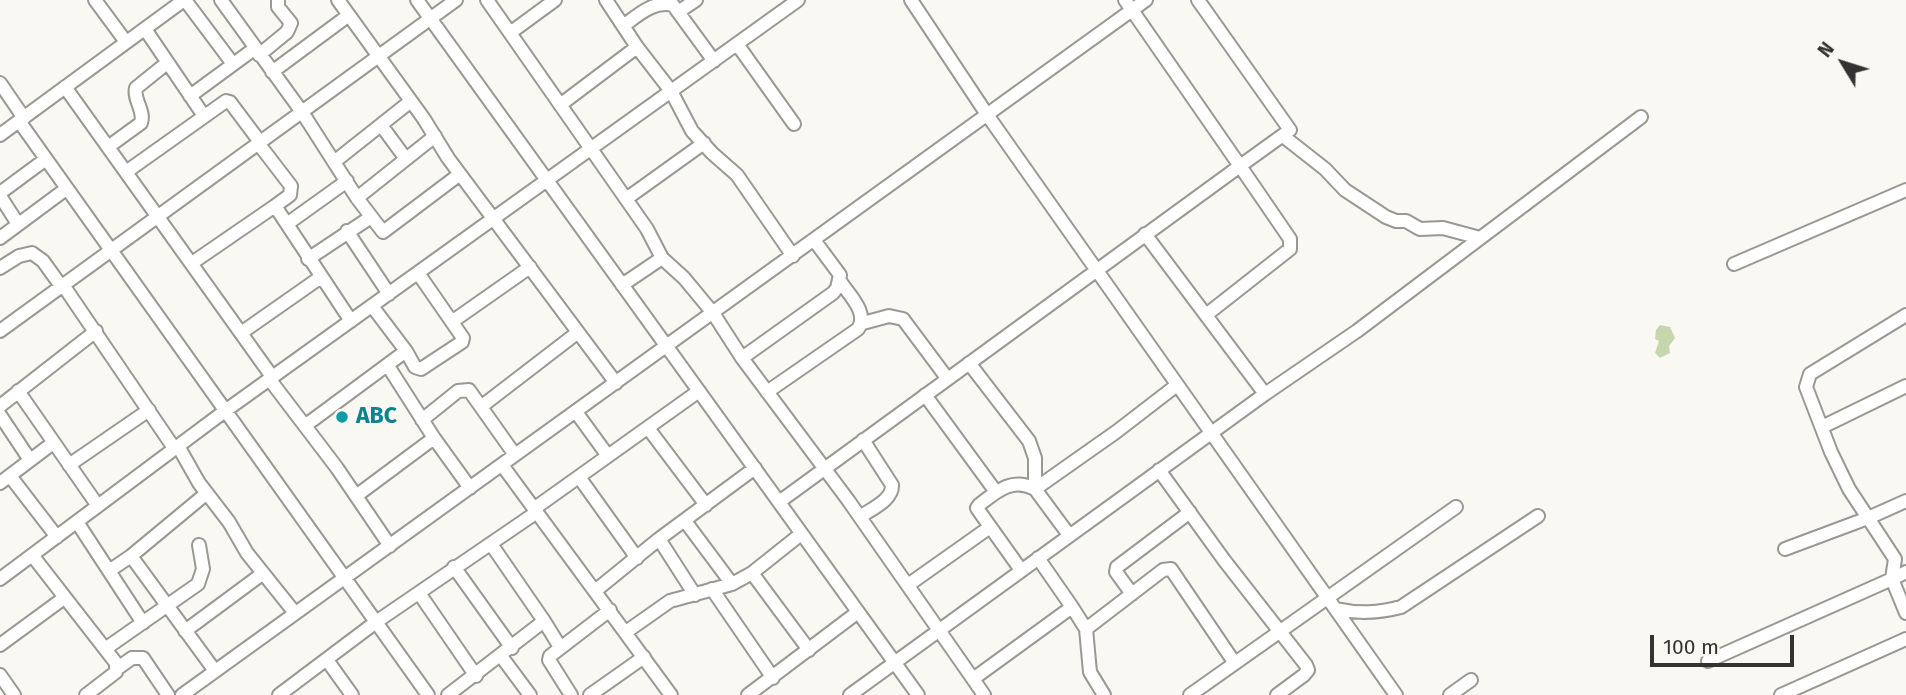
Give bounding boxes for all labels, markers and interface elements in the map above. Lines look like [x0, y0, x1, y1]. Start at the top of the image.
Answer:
north arrow [1808, 28, 1878, 98]
text: N [1813, 38, 1839, 62]
place label: ABC [356, 403, 397, 431]
marker: ABC [334, 409, 350, 425]
scale bar [1654, 622, 1798, 666]
text: 100 m [1663, 634, 1719, 660]

